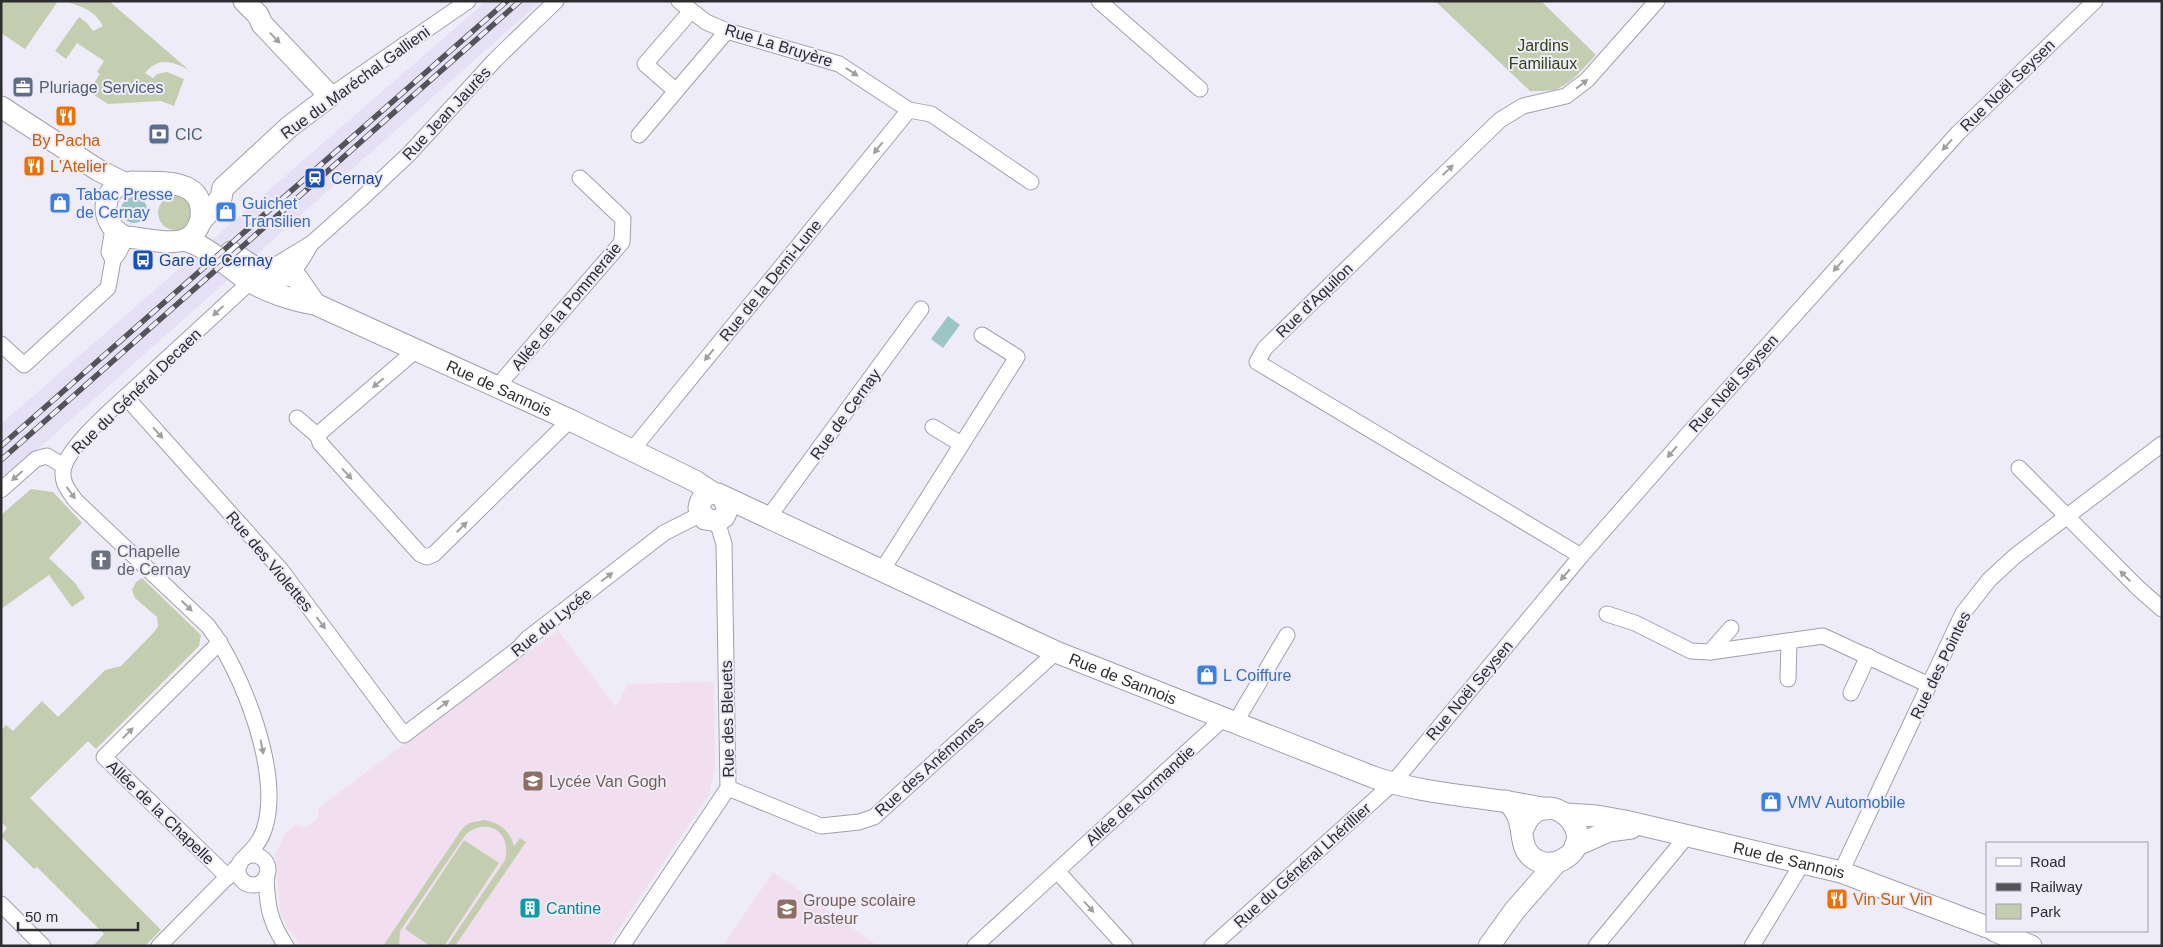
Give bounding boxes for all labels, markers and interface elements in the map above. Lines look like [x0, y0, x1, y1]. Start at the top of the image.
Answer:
street label: Rue La Bruyère [723, 21, 835, 70]
street label: Rue du Maréchal Gallieni [278, 23, 433, 142]
one-way arrow [269, 32, 281, 44]
street label: Rue Noël Seysen [1957, 36, 2058, 135]
park label: Jardins Familiaux [1509, 37, 1577, 72]
street label: Rue Jean Jaurès [399, 63, 494, 163]
one-way arrow [845, 67, 858, 77]
office icon: Pluriage Services [11, 75, 35, 99]
one-way arrow [1575, 78, 1588, 89]
place label: Pluriage Services [39, 79, 164, 96]
restaurant icon: By Pacha [54, 104, 78, 128]
bank icon: CIC [147, 122, 171, 146]
place label: CIC [175, 126, 203, 143]
place label: By Pacha [32, 132, 100, 149]
one-way arrow [1941, 139, 1953, 151]
one-way arrow [872, 141, 883, 154]
restaurant icon: L'Atelier [22, 154, 46, 178]
place label: L'Atelier [50, 158, 108, 175]
one-way arrow [1442, 164, 1454, 176]
station icon: Cernay [303, 166, 327, 190]
place label: Cernay [331, 170, 383, 187]
place label: Tabac Presse de Cernay [76, 186, 173, 221]
shop icon: Tabac Presse de Cernay [48, 191, 72, 215]
place label: Guichet Transilien [242, 195, 311, 230]
shop icon: Guichet Transilien [214, 200, 238, 224]
street label: Rue de la Demi-Lune [716, 216, 825, 344]
street label: Allée de la Pommeraie [508, 239, 625, 373]
bus stop icon: Gare de Cernay [131, 248, 155, 272]
place label: Gare de Cernay [159, 252, 273, 269]
one-way arrow [1833, 259, 1844, 272]
street label: Rue d'Aquilon [1273, 260, 1356, 341]
one-way arrow [213, 305, 225, 317]
street label: Rue du Général Decaen [68, 325, 204, 457]
street label: Rue Noël Seysen [1685, 331, 1781, 435]
one-way arrow [703, 349, 714, 362]
street label: Rue de Sannois [444, 357, 554, 420]
street label: Rue de Cernay [807, 366, 884, 463]
one-way arrow [372, 377, 385, 388]
one-way arrow [153, 427, 164, 440]
one-way arrow [1666, 445, 1677, 458]
one-way arrow [342, 467, 353, 480]
one-way arrow [12, 470, 24, 482]
one-way arrow [65, 486, 76, 499]
street label: Rue des Violettes [223, 508, 316, 615]
one-way arrow [456, 521, 468, 533]
place label: Chapelle de Cernay [117, 543, 191, 578]
church icon: Chapelle de Cernay [89, 548, 113, 572]
one-way arrow [1560, 568, 1571, 581]
one-way arrow [2120, 570, 2132, 582]
one-way arrow [600, 572, 614, 582]
street label: Rue du Lycée [508, 585, 595, 660]
one-way arrow [181, 600, 193, 612]
street label: Rue des Pointes [1907, 609, 1974, 722]
one-way arrow [315, 616, 326, 629]
street label: Rue Noël Seysen [1423, 637, 1516, 743]
street label: Rue de Sannois [1067, 650, 1179, 708]
street label: Rue des Bleuets [718, 660, 737, 778]
shop icon: L Coiffure [1195, 663, 1219, 687]
place label: L Coiffure [1223, 667, 1292, 684]
one-way arrow [436, 700, 450, 710]
street label: Rue des Anémones [872, 713, 987, 819]
one-way arrow [122, 727, 134, 739]
one-way arrow [258, 740, 266, 756]
street label: Allée de Normandie [1082, 742, 1198, 849]
street label: Allée de la Chapelle [104, 757, 218, 868]
school or university icon: Lycée Van Gogh [521, 769, 545, 793]
place label: Lycée Van Gogh [549, 773, 666, 790]
shop icon: VMV Automobile [1759, 790, 1783, 814]
place label: VMV Automobile [1787, 794, 1905, 811]
street label: Rue du Général Lhérillier [1231, 799, 1375, 931]
street label: Rue de Sannois [1731, 839, 1846, 882]
legend [1986, 842, 2148, 932]
text: Road [2030, 853, 2066, 870]
text: Railway [2030, 878, 2083, 895]
restaurant icon: Vin Sur Vin [1825, 887, 1849, 911]
place label: Vin Sur Vin [1853, 891, 1932, 908]
place label: Groupe scolaire Pasteur [803, 892, 916, 927]
building icon: Cantine [518, 896, 542, 920]
school or university icon: Groupe scolaire Pasteur [775, 897, 799, 921]
scale bar [18, 900, 138, 932]
place label: Cantine [546, 900, 601, 917]
one-way arrow [1084, 901, 1095, 913]
text: Park [2030, 903, 2061, 920]
text: 50 m [25, 908, 58, 925]

